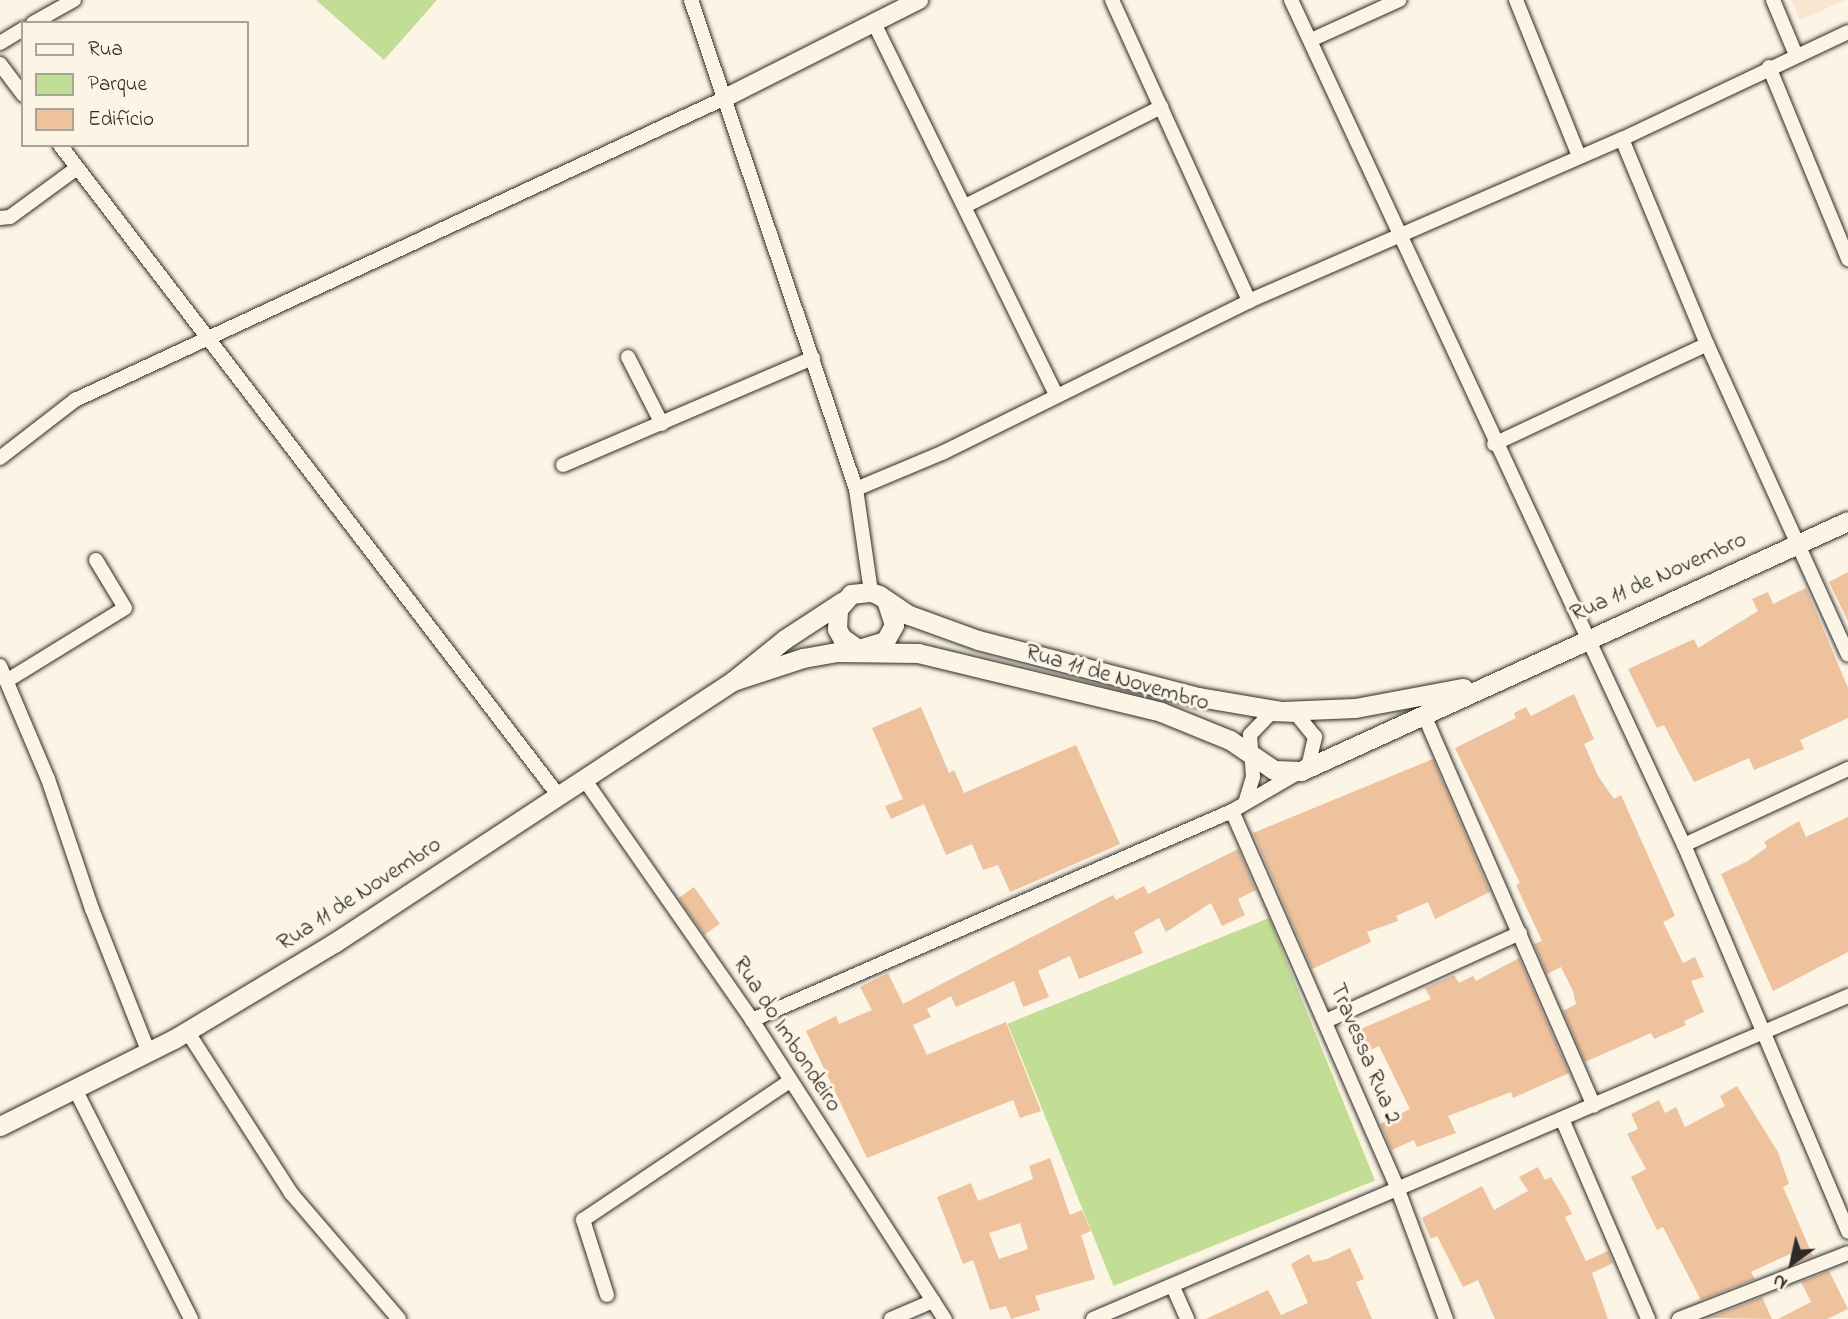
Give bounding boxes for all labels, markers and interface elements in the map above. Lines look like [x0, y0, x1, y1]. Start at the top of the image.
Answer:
legend [21, 21, 248, 147]
text: Rua [88, 35, 123, 65]
text: Parque [88, 70, 147, 100]
text: Edifício [88, 105, 154, 135]
street label: Rua 11 de Novembro [1567, 527, 1751, 629]
street label: Rua 11 de Novembro [1022, 640, 1212, 718]
street label: Rua 11 de Novembro [273, 832, 447, 958]
street label: Rua do Imbondeiro [725, 952, 847, 1118]
street label: Travessa Rua 2 [1322, 980, 1406, 1128]
north arrow [1757, 1228, 1827, 1298]
text: N [1768, 1266, 1793, 1296]

